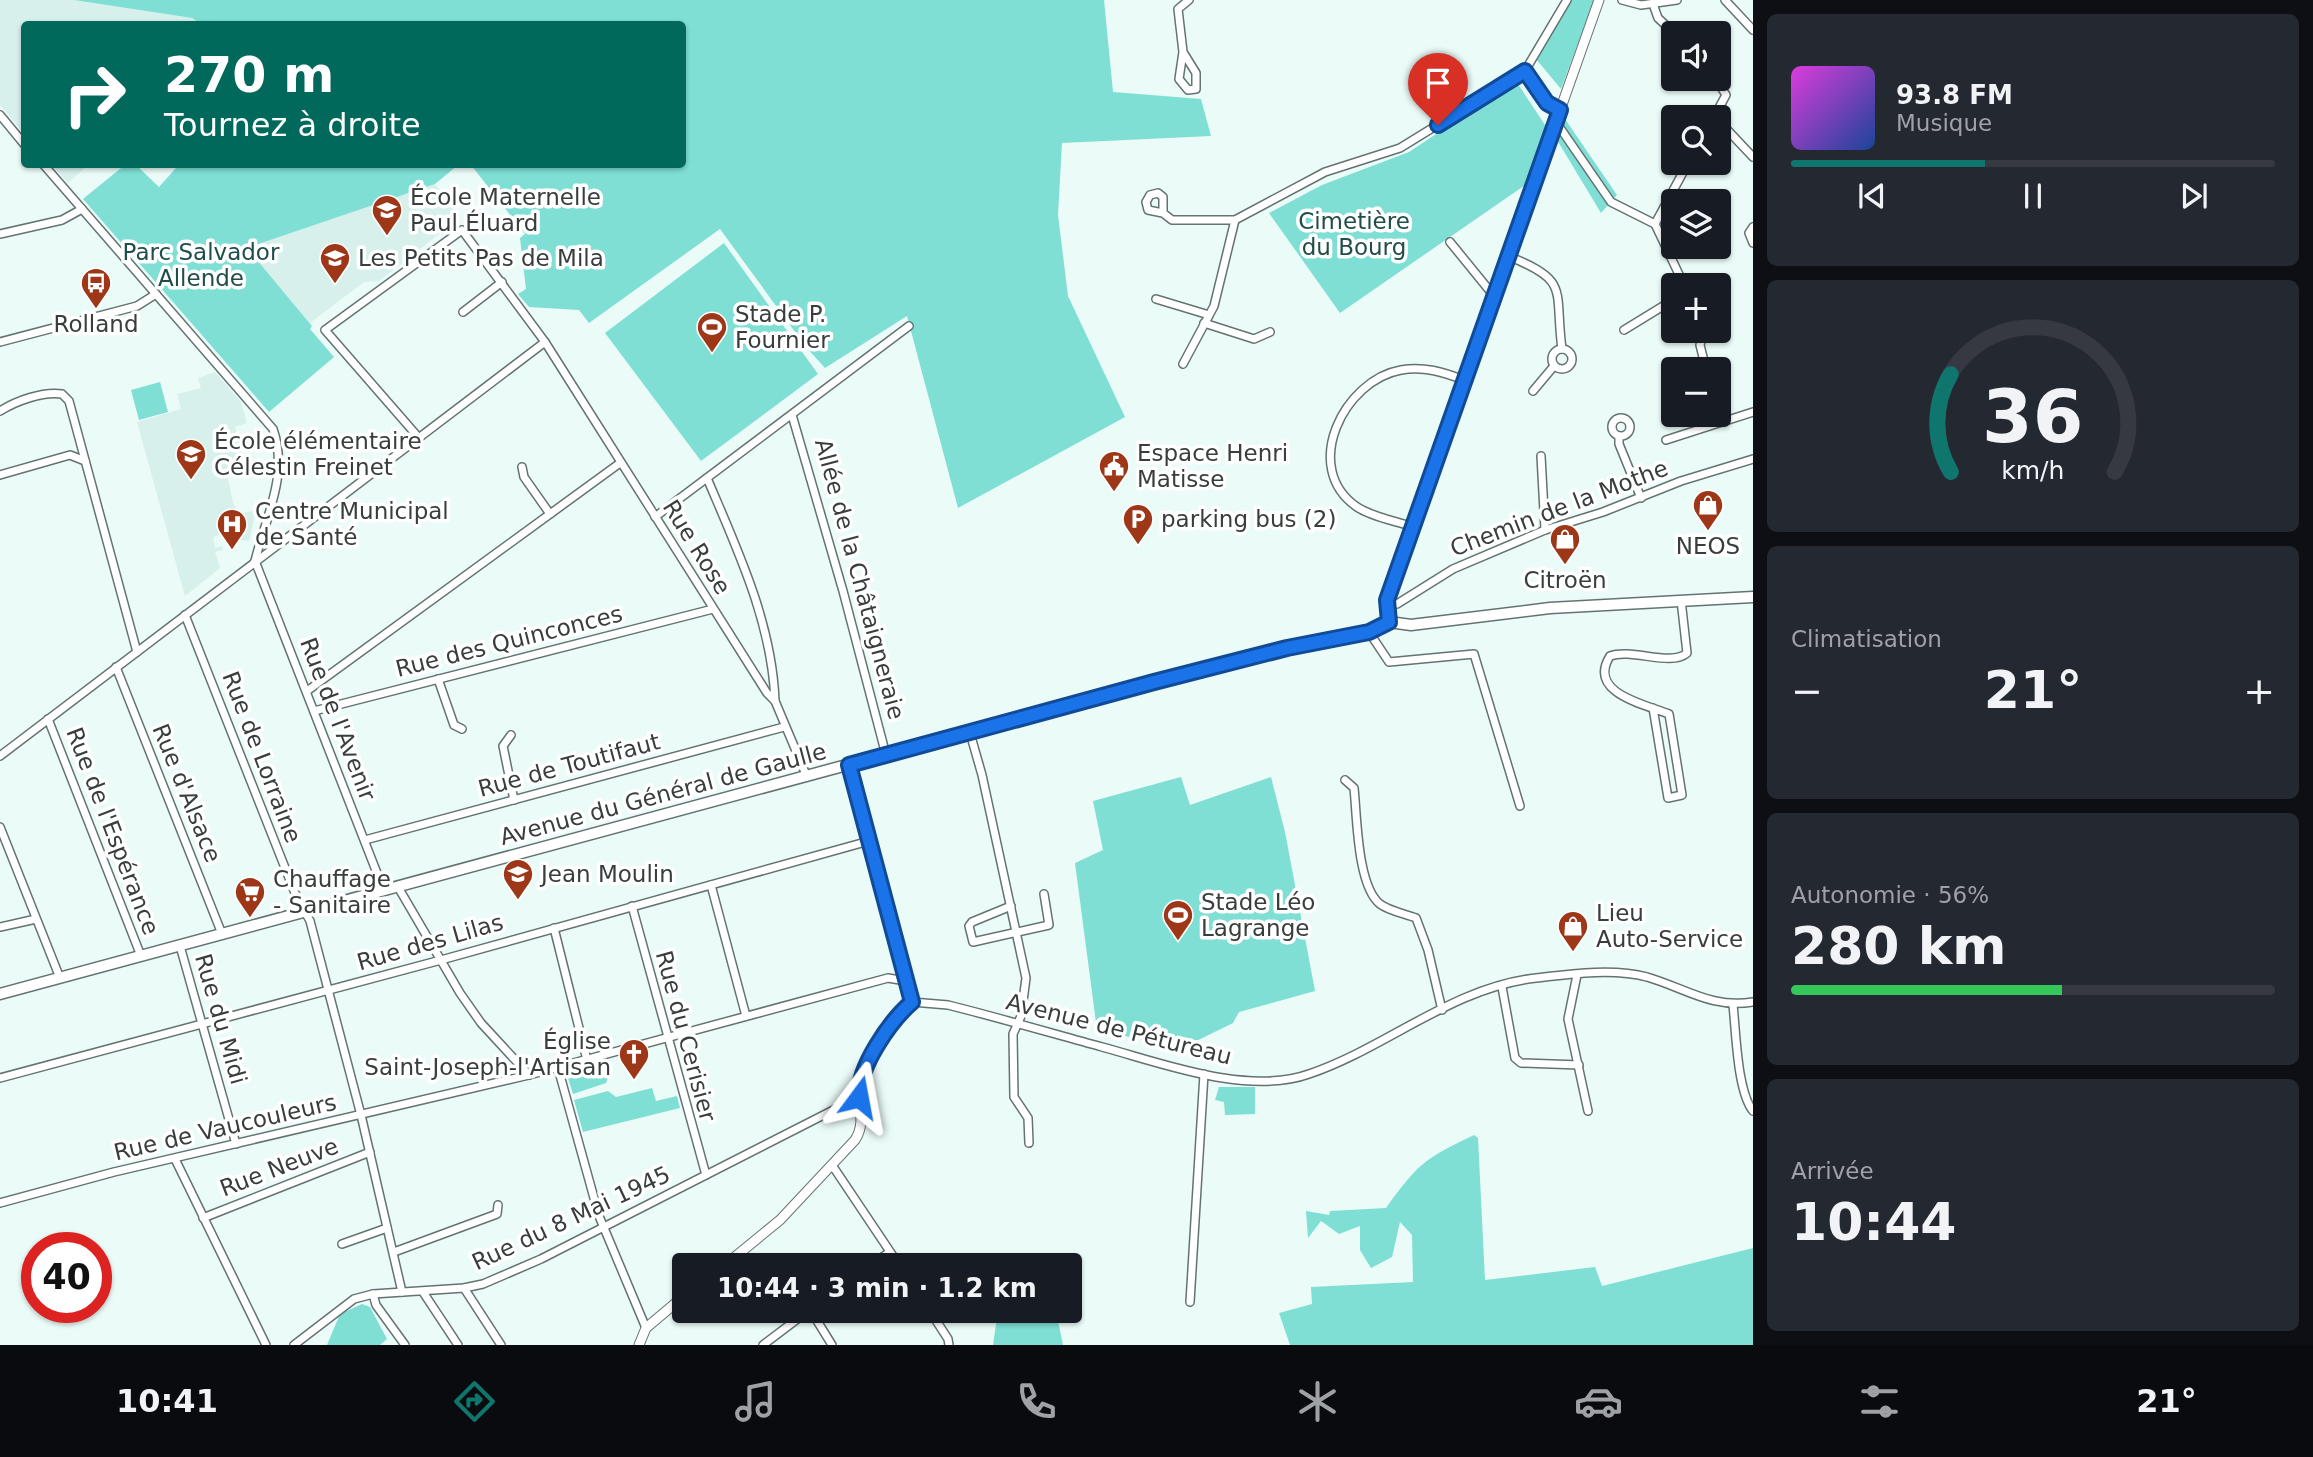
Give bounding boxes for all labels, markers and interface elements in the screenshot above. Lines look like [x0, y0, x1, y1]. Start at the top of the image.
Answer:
map controls [1661, 21, 1731, 427]
button: sound [1661, 21, 1731, 91]
text: 270 m [164, 47, 334, 104]
icon: right [49, 49, 140, 140]
pin [1408, 53, 1468, 125]
icon: arrive [1419, 64, 1457, 102]
text: 93.8 FM [1896, 80, 2013, 110]
button: search [1661, 105, 1731, 175]
text: Tournez à droite [164, 106, 421, 144]
text: Musique [1896, 110, 1992, 136]
icon: previous [1853, 177, 1891, 215]
icon: pause [2014, 177, 2052, 215]
icon: next [2175, 177, 2213, 215]
place label: École Maternelle Paul Éluard [410, 183, 601, 236]
button: layers [1661, 189, 1731, 259]
school or university icon: École Maternelle Paul Éluard [370, 193, 404, 237]
park label: Cimetière du Bourg [1298, 208, 1410, 260]
park label: Parc Salvador Allende [123, 239, 280, 291]
school or university icon: Les Petits Pas de Mila [318, 241, 352, 285]
place label: Les Petits Pas de Mila [358, 245, 604, 271]
bus stop icon: Rolland [79, 266, 113, 310]
button: + [1661, 273, 1731, 343]
place label: Stade P. Fournier [735, 301, 830, 353]
sports icon: Stade P. Fournier [695, 310, 729, 354]
place label: Rolland [53, 311, 139, 337]
button: − [1661, 357, 1731, 427]
text: 36 [1982, 375, 2084, 460]
place label: École élémentaire Célestin Freinet [214, 427, 422, 480]
street label: Allée de la Châtaigneraie [810, 436, 910, 722]
school or university icon: École élémentaire Célestin Freinet [174, 437, 208, 481]
place label: Espace Henri Matisse [1137, 440, 1288, 492]
public building icon: Espace Henri Matisse [1097, 449, 1131, 493]
street label: Chemin de la Mothe [1447, 454, 1671, 562]
text: km/h [2001, 456, 2065, 485]
shop icon: NEOS [1691, 488, 1725, 532]
street label: Rue Rose [658, 495, 736, 599]
place label: Centre Municipal de Santé [255, 498, 449, 550]
parking icon: parking bus (2) [1121, 502, 1155, 546]
place label: parking bus (2) [1161, 506, 1336, 532]
hospital icon: Centre Municipal de Santé [215, 507, 249, 551]
shop icon: Citroën [1548, 522, 1582, 566]
place label: NEOS [1676, 533, 1740, 559]
place label: Citroën [1523, 567, 1607, 593]
street label: Rue des Quinconces [393, 600, 625, 682]
text: Climatisation [1791, 626, 1942, 652]
street label: Rue de l'Avenir [295, 634, 381, 805]
text: 21° [1984, 660, 2082, 720]
street label: Rue de Lorraine [217, 668, 307, 846]
text: − [1791, 669, 1823, 713]
text: + [2243, 669, 2275, 713]
street label: Rue d'Alsace [147, 720, 227, 866]
street label: Rue de l'Espérance [61, 724, 165, 938]
street label: Rue de Toutifaut [475, 728, 663, 802]
street label: Avenue du Général de Gaulle [497, 738, 829, 850]
school or university icon: Jean Moulin [501, 857, 535, 901]
place label: Jean Moulin [539, 861, 674, 887]
place label: Chauffage - Sanitaire [273, 866, 391, 918]
supermarket icon: Chauffage - Sanitaire [233, 875, 267, 919]
text: Autonomie · 56% [1791, 882, 1989, 908]
place label: Stade Léo Lagrange [1201, 889, 1315, 941]
sports icon: Stade Léo Lagrange [1161, 898, 1195, 942]
place label: Lieu Auto-Service [1596, 900, 1743, 952]
street label: Rue des Lilas [354, 909, 506, 975]
shop icon: Lieu Auto-Service [1556, 909, 1590, 953]
text: 280 km [1791, 916, 2006, 976]
street label: Rue du Cerisier [651, 948, 721, 1125]
street label: Rue du Midi [190, 951, 252, 1087]
street label: Avenue de Pétureau [1004, 988, 1234, 1070]
place label: Église Saint-Joseph-l'Artisan [364, 1027, 611, 1080]
church icon: Église Saint-Joseph-l'Artisan [617, 1037, 651, 1081]
position arrow [822, 1060, 896, 1134]
street label: Rue de Vaucouleurs [111, 1089, 339, 1165]
street label: Rue Neuve [216, 1133, 342, 1201]
text: Arrivée [1791, 1158, 1874, 1184]
street label: Rue du 8 Mai 1945 [468, 1161, 674, 1275]
text: 10:44 [1791, 1192, 1957, 1252]
speed limit sign: 40 [21, 1232, 112, 1323]
text: 10:44 · 3 min · 1.2 km [717, 1273, 1037, 1303]
icon: directions [450, 1377, 499, 1426]
icon: music [731, 1377, 780, 1426]
icon: phone [1012, 1377, 1061, 1426]
icon: climate [1293, 1377, 1342, 1426]
icon: car [1574, 1377, 1623, 1426]
icon: filters [1855, 1377, 1904, 1426]
text: 10:41 [116, 1382, 218, 1420]
text: 21° [2136, 1382, 2197, 1420]

